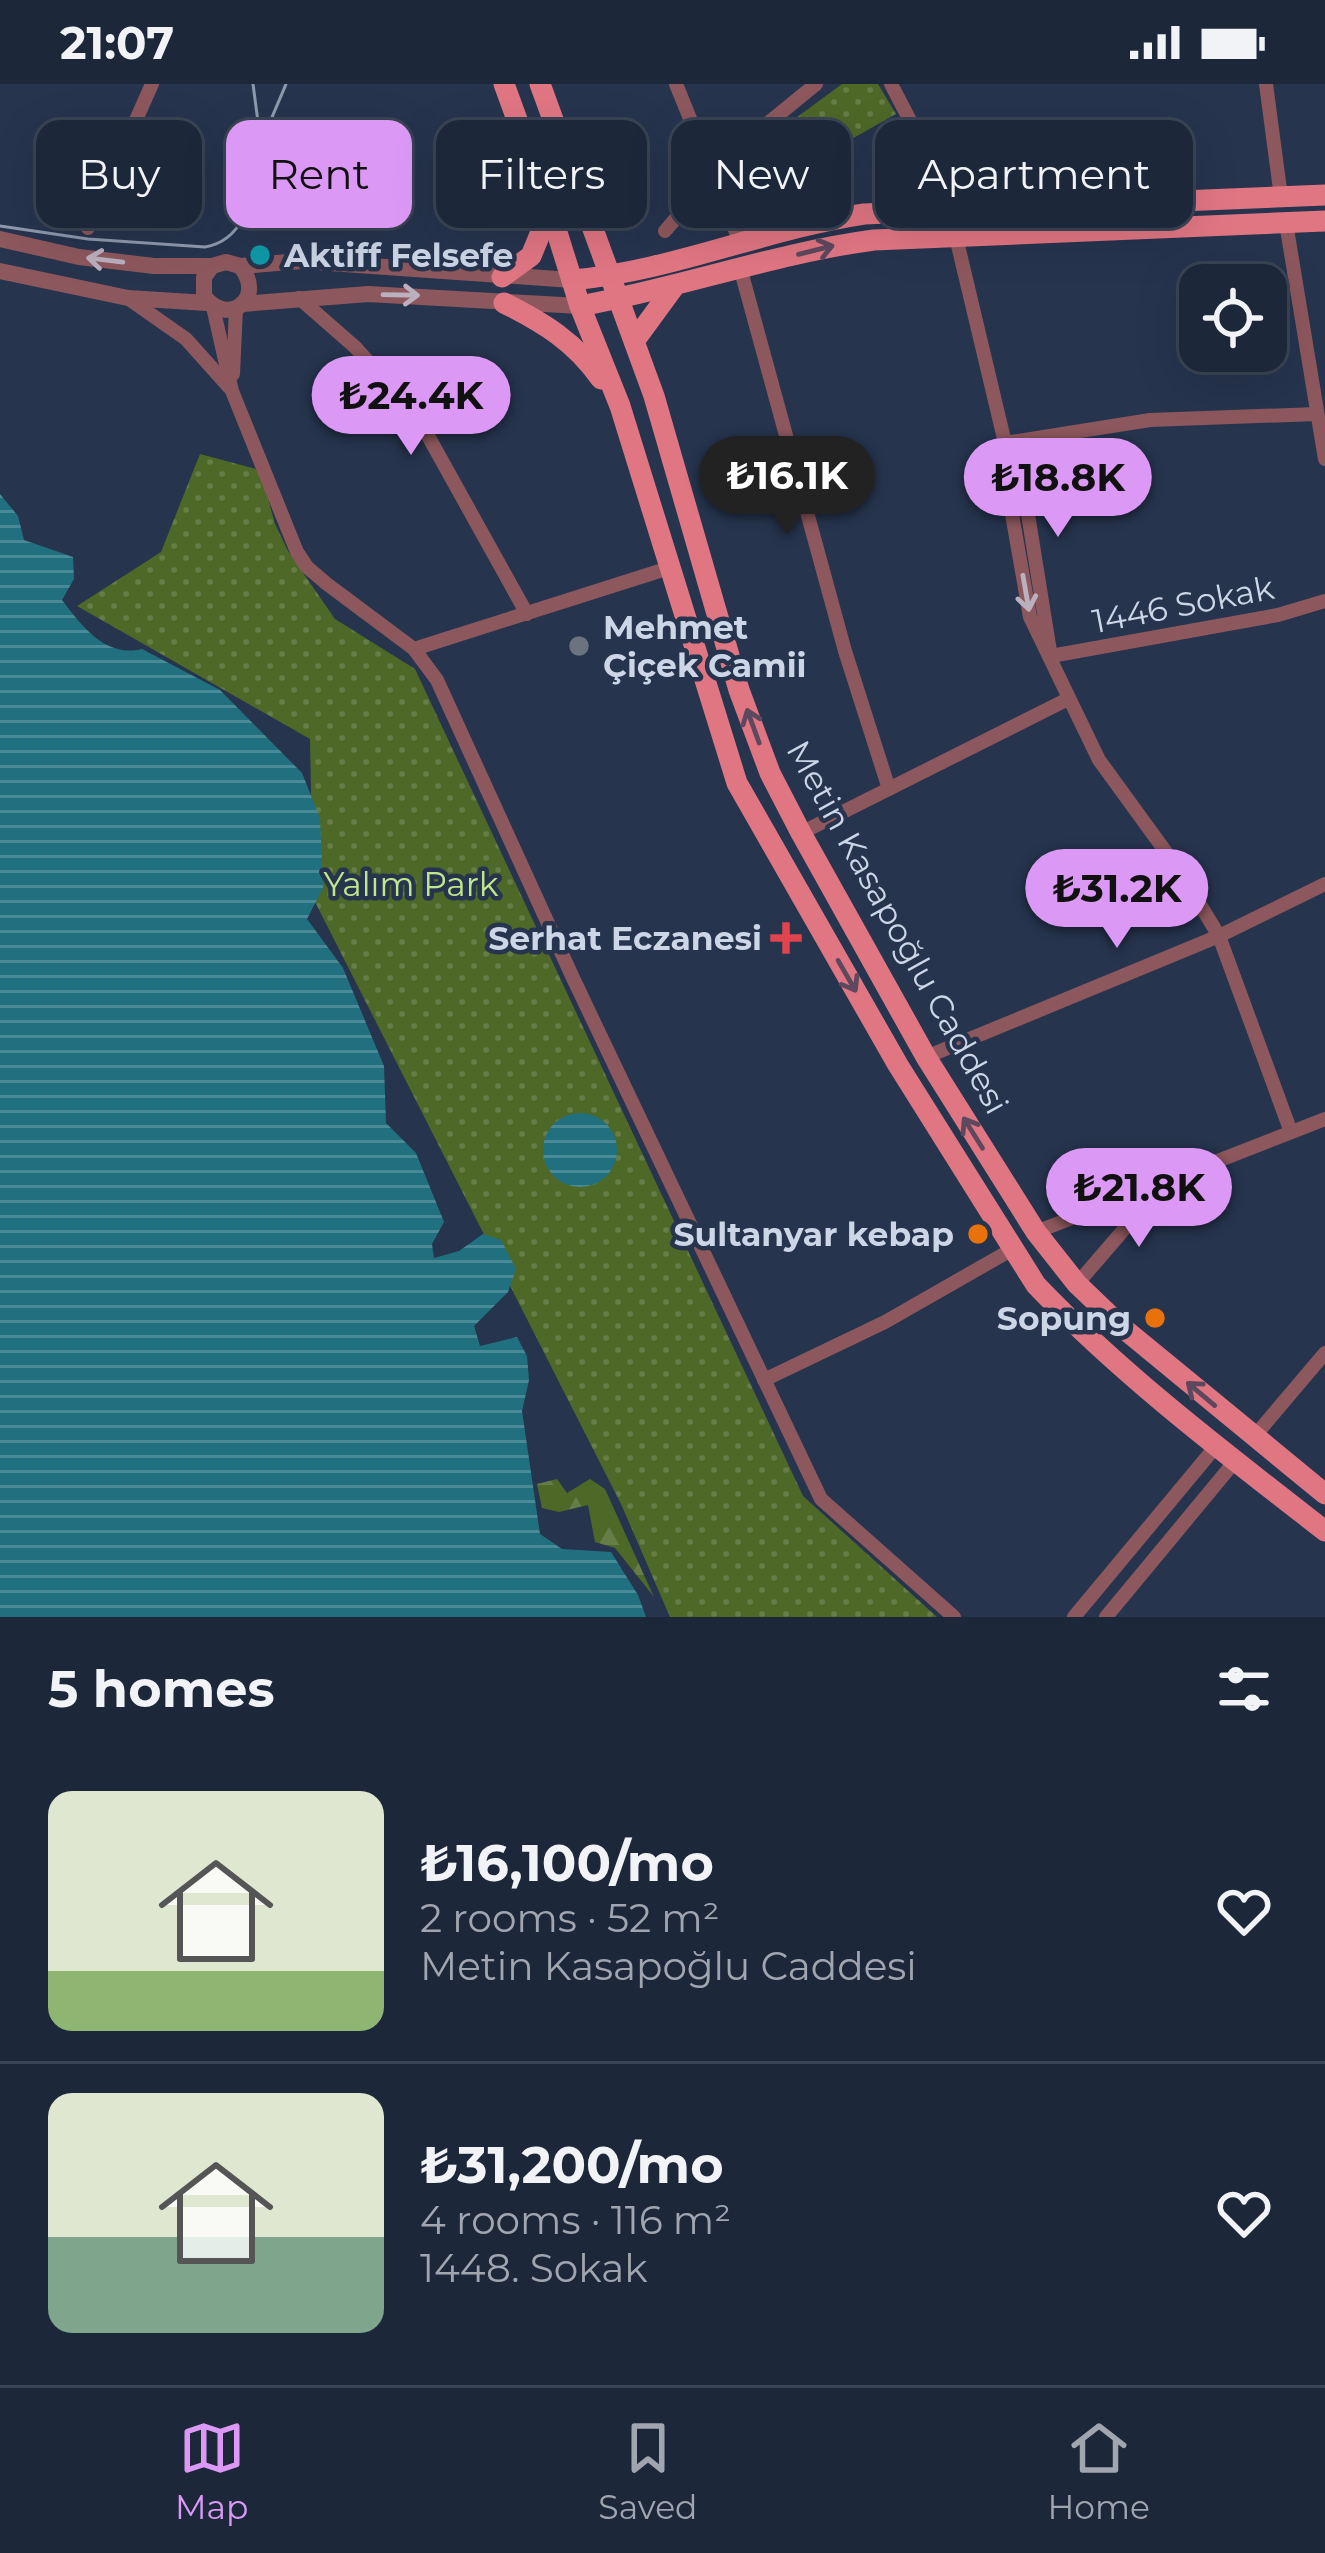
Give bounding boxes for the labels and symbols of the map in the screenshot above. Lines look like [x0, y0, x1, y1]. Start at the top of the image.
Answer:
place label: Aktiff Felsefe [283, 235, 513, 275]
one-way arrow [796, 238, 834, 260]
marker: Aktiff Felsefe [247, 242, 273, 268]
one-way arrow [86, 249, 125, 271]
one-way arrow [381, 284, 420, 307]
pin: ₺24.4K [313, 356, 509, 458]
pin: ₺16.1K [689, 436, 885, 538]
pin: ₺18.8K [960, 438, 1156, 540]
street label: 1446 Sokak [1089, 567, 1277, 641]
one-way arrow [1015, 573, 1038, 612]
place label: Mehmet Çiçek Camii [603, 607, 807, 685]
marker: Mehmet Çiçek Camii [566, 633, 592, 659]
one-way arrow [740, 709, 762, 746]
street label: Metin Kasapoğlu Caddesi [779, 733, 1017, 1121]
pin: ₺31.2K [1019, 849, 1215, 951]
park label: Yalım Park [323, 864, 499, 904]
place label: Serhat Eczanesi [488, 918, 762, 958]
marker: Serhat Eczanesi [773, 925, 799, 951]
one-way arrow [835, 958, 859, 993]
one-way arrow [961, 1117, 986, 1151]
pin: ₺21.8K [1041, 1148, 1237, 1250]
place label: Sultanyar kebap [674, 1214, 954, 1254]
marker: Sultanyar kebap [965, 1221, 991, 1247]
place label: Sopung [997, 1298, 1131, 1338]
marker: Sopung [1142, 1305, 1168, 1331]
one-way arrow [1186, 1381, 1217, 1409]

